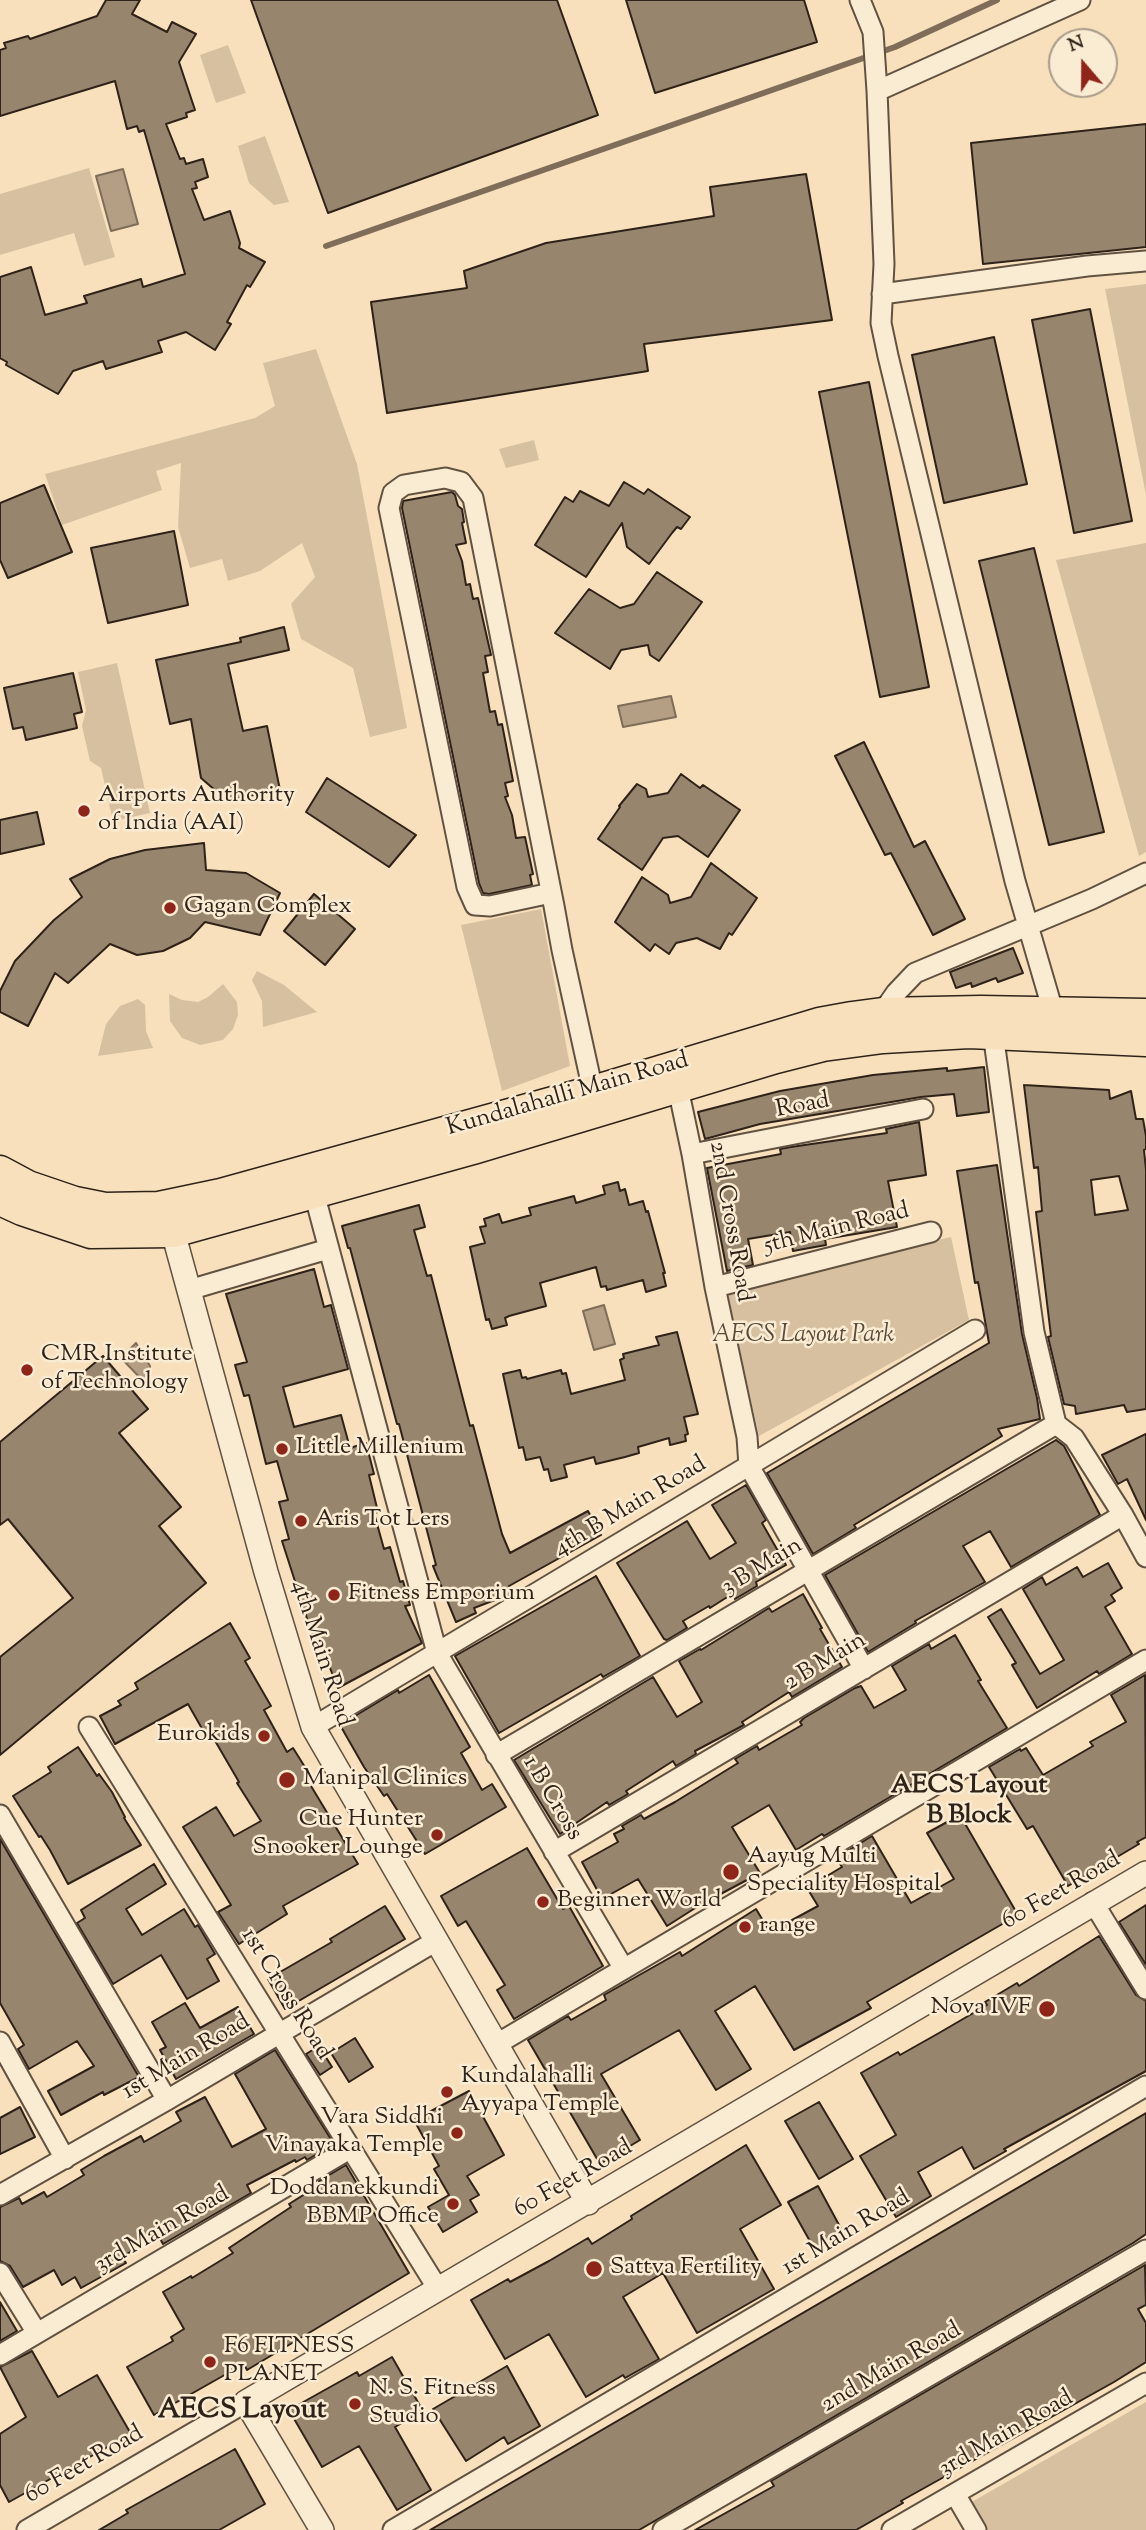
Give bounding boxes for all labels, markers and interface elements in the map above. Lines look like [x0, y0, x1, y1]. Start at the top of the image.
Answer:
north arrow [1048, 28, 1118, 98]
text: N [1065, 29, 1088, 60]
place label: Airports Authority of India (AAI) [98, 783, 295, 839]
marker: Airports Authority of India (AAI) [76, 803, 92, 819]
place label: Gagan Complex [184, 894, 352, 922]
marker: Gagan Complex [162, 900, 178, 916]
street label: Kundalahalli Main Road [444, 1048, 692, 1144]
street label: Road [774, 1088, 832, 1126]
street label: 2nd Cross Road [701, 1139, 757, 1305]
street label: 5th Main Road [761, 1198, 913, 1262]
park label: AECS Layout Park [712, 1323, 894, 1351]
place label: CMR Institute of Technology [41, 1342, 193, 1398]
marker: CMR Institute of Technology [19, 1362, 35, 1378]
place label: Little Millenium [296, 1435, 464, 1463]
marker: Little Millenium [274, 1441, 290, 1457]
street label: 4th B Main Road [550, 1451, 712, 1565]
place label: Aris Tot Lers [315, 1507, 450, 1535]
marker: Aris Tot Lers [293, 1513, 309, 1529]
street label: 3 B Main [717, 1533, 809, 1603]
street label: 4th Main Road [283, 1577, 357, 1731]
place label: Fitness Emporium [348, 1581, 535, 1609]
marker: Fitness Emporium [326, 1587, 342, 1603]
street label: 2 B Main [780, 1627, 872, 1699]
place label: Eurokids [157, 1722, 250, 1750]
marker: Eurokids [256, 1728, 272, 1744]
street label: 1 B Cross [515, 1752, 587, 1846]
place label: Manipal Clinics [303, 1766, 467, 1794]
marker: Manipal Clinics [277, 1770, 297, 1790]
district label: AECS Layout B Block [891, 1772, 1047, 1834]
place label: Cue Hunter Snooker Lounge [253, 1807, 423, 1863]
marker: Cue Hunter Snooker Lounge [429, 1827, 445, 1843]
place label: Aayug Multi Speciality Hospital [747, 1844, 941, 1900]
street label: 60 Feet Road [998, 1846, 1126, 1938]
marker: Aayug Multi Speciality Hospital [721, 1862, 741, 1882]
place label: Beginner World [557, 1888, 722, 1916]
marker: Beginner World [535, 1894, 551, 1910]
place label: range [759, 1913, 816, 1941]
marker: range [737, 1919, 753, 1935]
street label: 1st Cross Road [233, 1924, 337, 2066]
place label: Nova IVF [930, 1995, 1031, 2023]
marker: Nova IVF [1037, 1999, 1057, 2019]
street label: 1st Main Road [118, 2009, 256, 2107]
place label: Kundalahalli Ayyapa Temple [461, 2064, 620, 2120]
marker: Kundalahalli Ayyapa Temple [439, 2084, 455, 2100]
place label: Vara Siddhi Vinayaka Temple [265, 2105, 443, 2161]
marker: Vara Siddhi Vinayaka Temple [449, 2125, 465, 2141]
street label: 60 Feet Road [510, 2134, 638, 2226]
place label: Doddanekkundi BBMP Office [270, 2176, 439, 2232]
street label: 3rd Main Road [91, 2181, 235, 2281]
street label: 1st Main Road [778, 2185, 916, 2283]
marker: Doddanekkundi BBMP Office [445, 2196, 461, 2212]
place label: Sattva Fertility [610, 2255, 762, 2283]
marker: Sattva Fertility [584, 2259, 604, 2279]
street label: 2nd Main Road [817, 2317, 967, 2421]
place label: F6 FITNESS PLANET [224, 2334, 354, 2390]
marker: F6 FITNESS PLANET [202, 2354, 218, 2370]
place label: N. S. Fitness Studio [369, 2376, 496, 2432]
street label: 3rd Main Road [935, 2385, 1079, 2485]
district label: AECS Layout [158, 2395, 326, 2429]
marker: N. S. Fitness Studio [347, 2396, 363, 2412]
street label: 60 Feet Road [21, 2420, 149, 2512]

